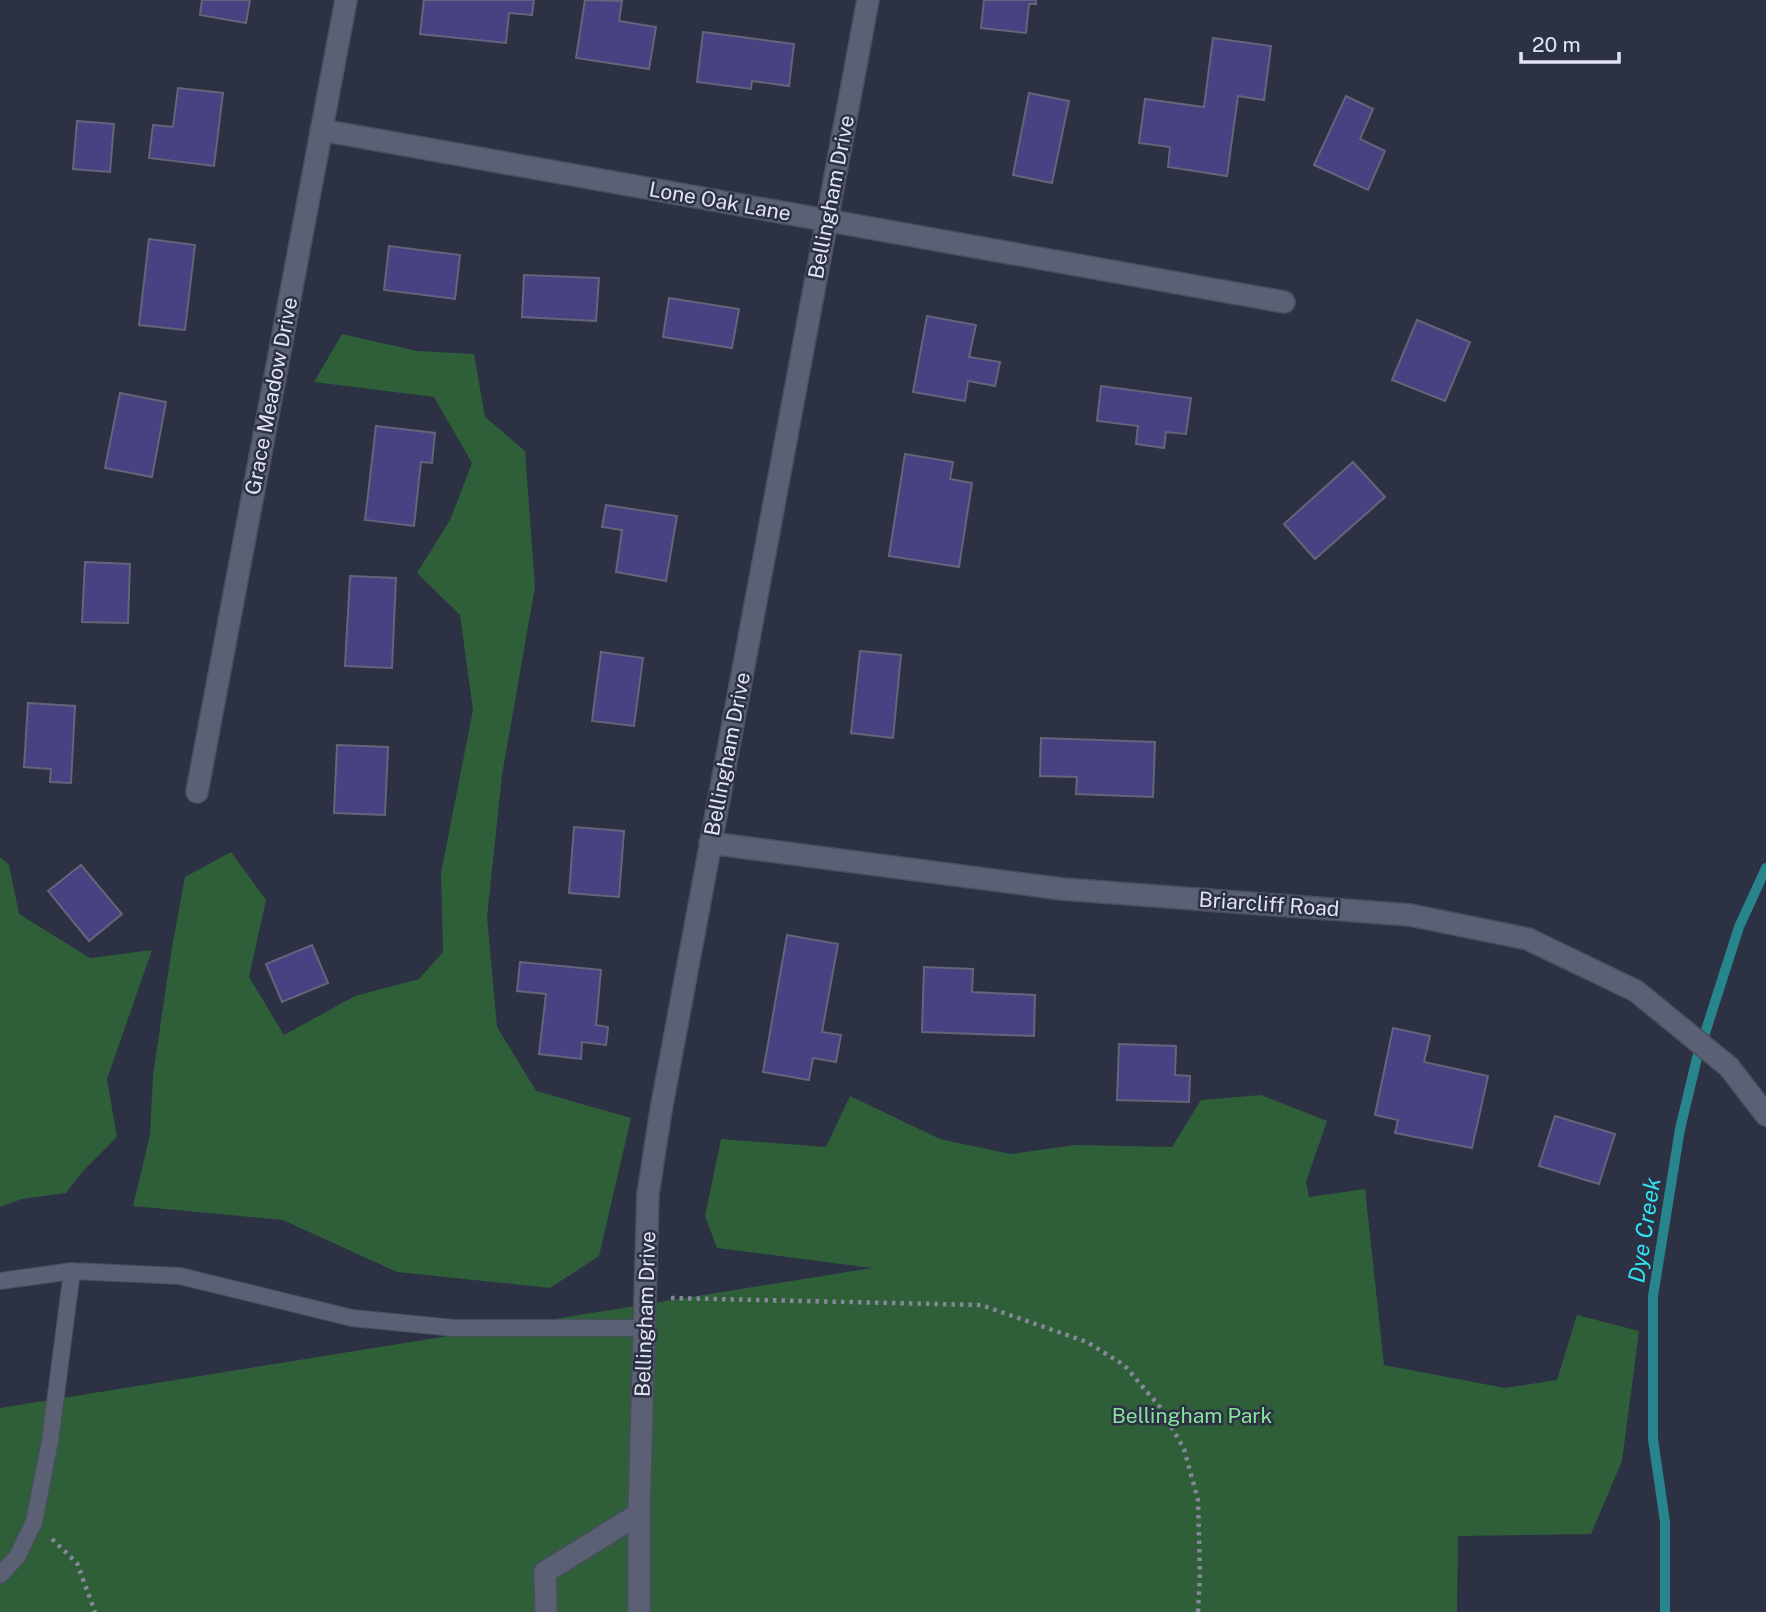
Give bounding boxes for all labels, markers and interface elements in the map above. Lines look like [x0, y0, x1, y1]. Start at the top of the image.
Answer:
scale bar [1521, 21, 1619, 65]
text: 20 m [1532, 32, 1581, 57]
street label: Bellingham Drive [803, 113, 859, 281]
street label: Lone Oak Lane [647, 176, 793, 226]
street label: Grace Meadow Drive [240, 295, 302, 497]
street label: Bellingham Drive [699, 670, 755, 838]
street label: Briarcliff Road [1198, 887, 1340, 921]
water label: Dye Creek [1622, 1175, 1666, 1285]
street label: Bellingham Drive [630, 1231, 660, 1397]
park label: Bellingham Park [1112, 1403, 1273, 1428]

